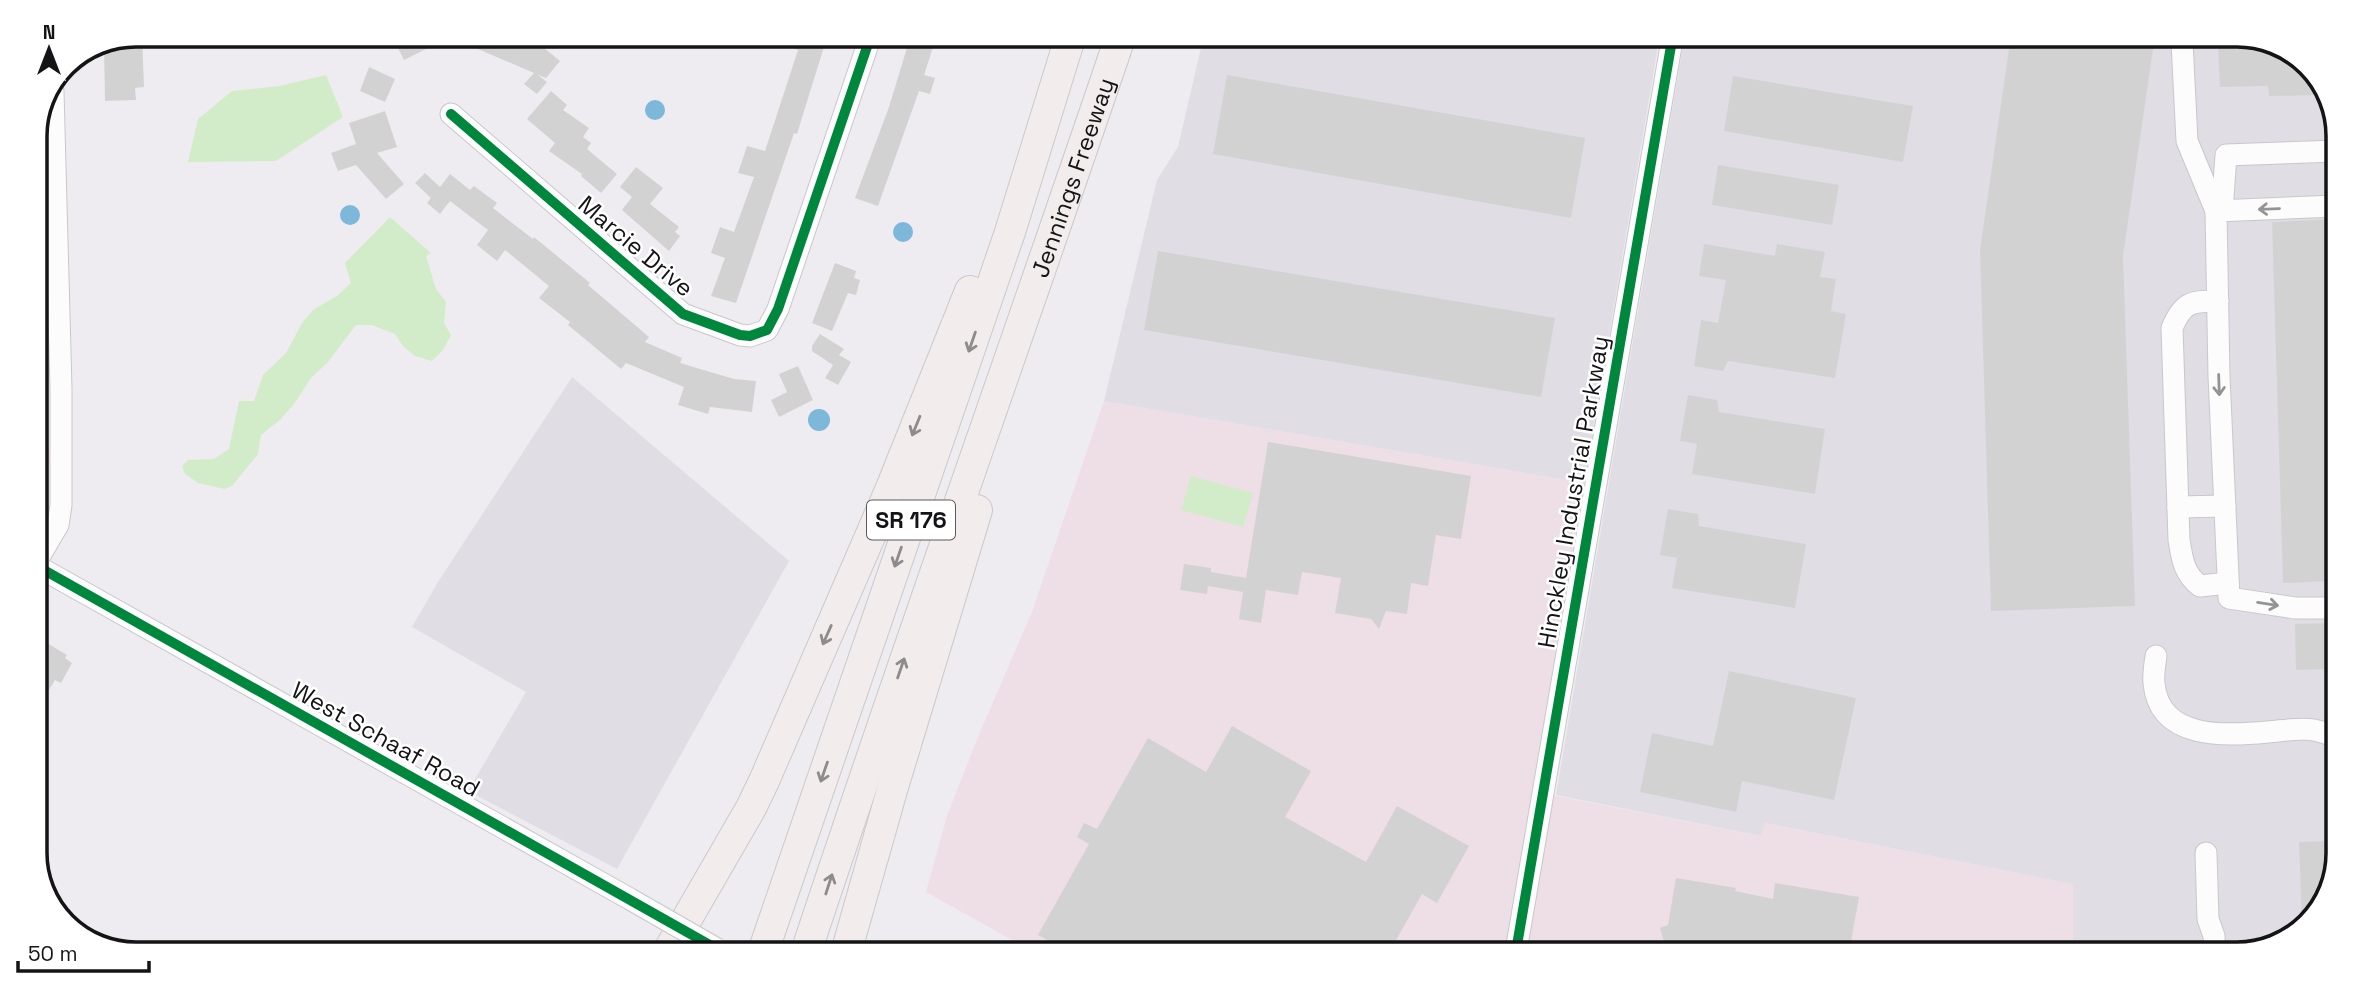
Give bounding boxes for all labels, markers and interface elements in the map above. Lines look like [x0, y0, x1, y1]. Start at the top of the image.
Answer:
north arrow [14, 14, 84, 84]
text: N [43, 20, 55, 45]
street label: Jennings Freeway [1024, 73, 1121, 281]
street label: Marcie Drive [572, 189, 700, 303]
one-way arrow [2258, 202, 2281, 215]
one-way arrow [965, 331, 977, 353]
street label: Hinckley Industrial Parkway [1530, 333, 1616, 651]
one-way arrow [2213, 374, 2226, 397]
one-way arrow [908, 414, 921, 436]
road number: SR 176 [867, 500, 955, 540]
one-way arrow [891, 546, 903, 568]
one-way arrow [2256, 598, 2279, 611]
one-way arrow [820, 624, 833, 645]
one-way arrow [896, 658, 908, 680]
street label: West Schaaf Road [286, 674, 486, 804]
one-way arrow [817, 761, 829, 783]
one-way arrow [823, 873, 836, 895]
scale bar [18, 930, 149, 974]
text: 50 m [28, 940, 78, 967]

